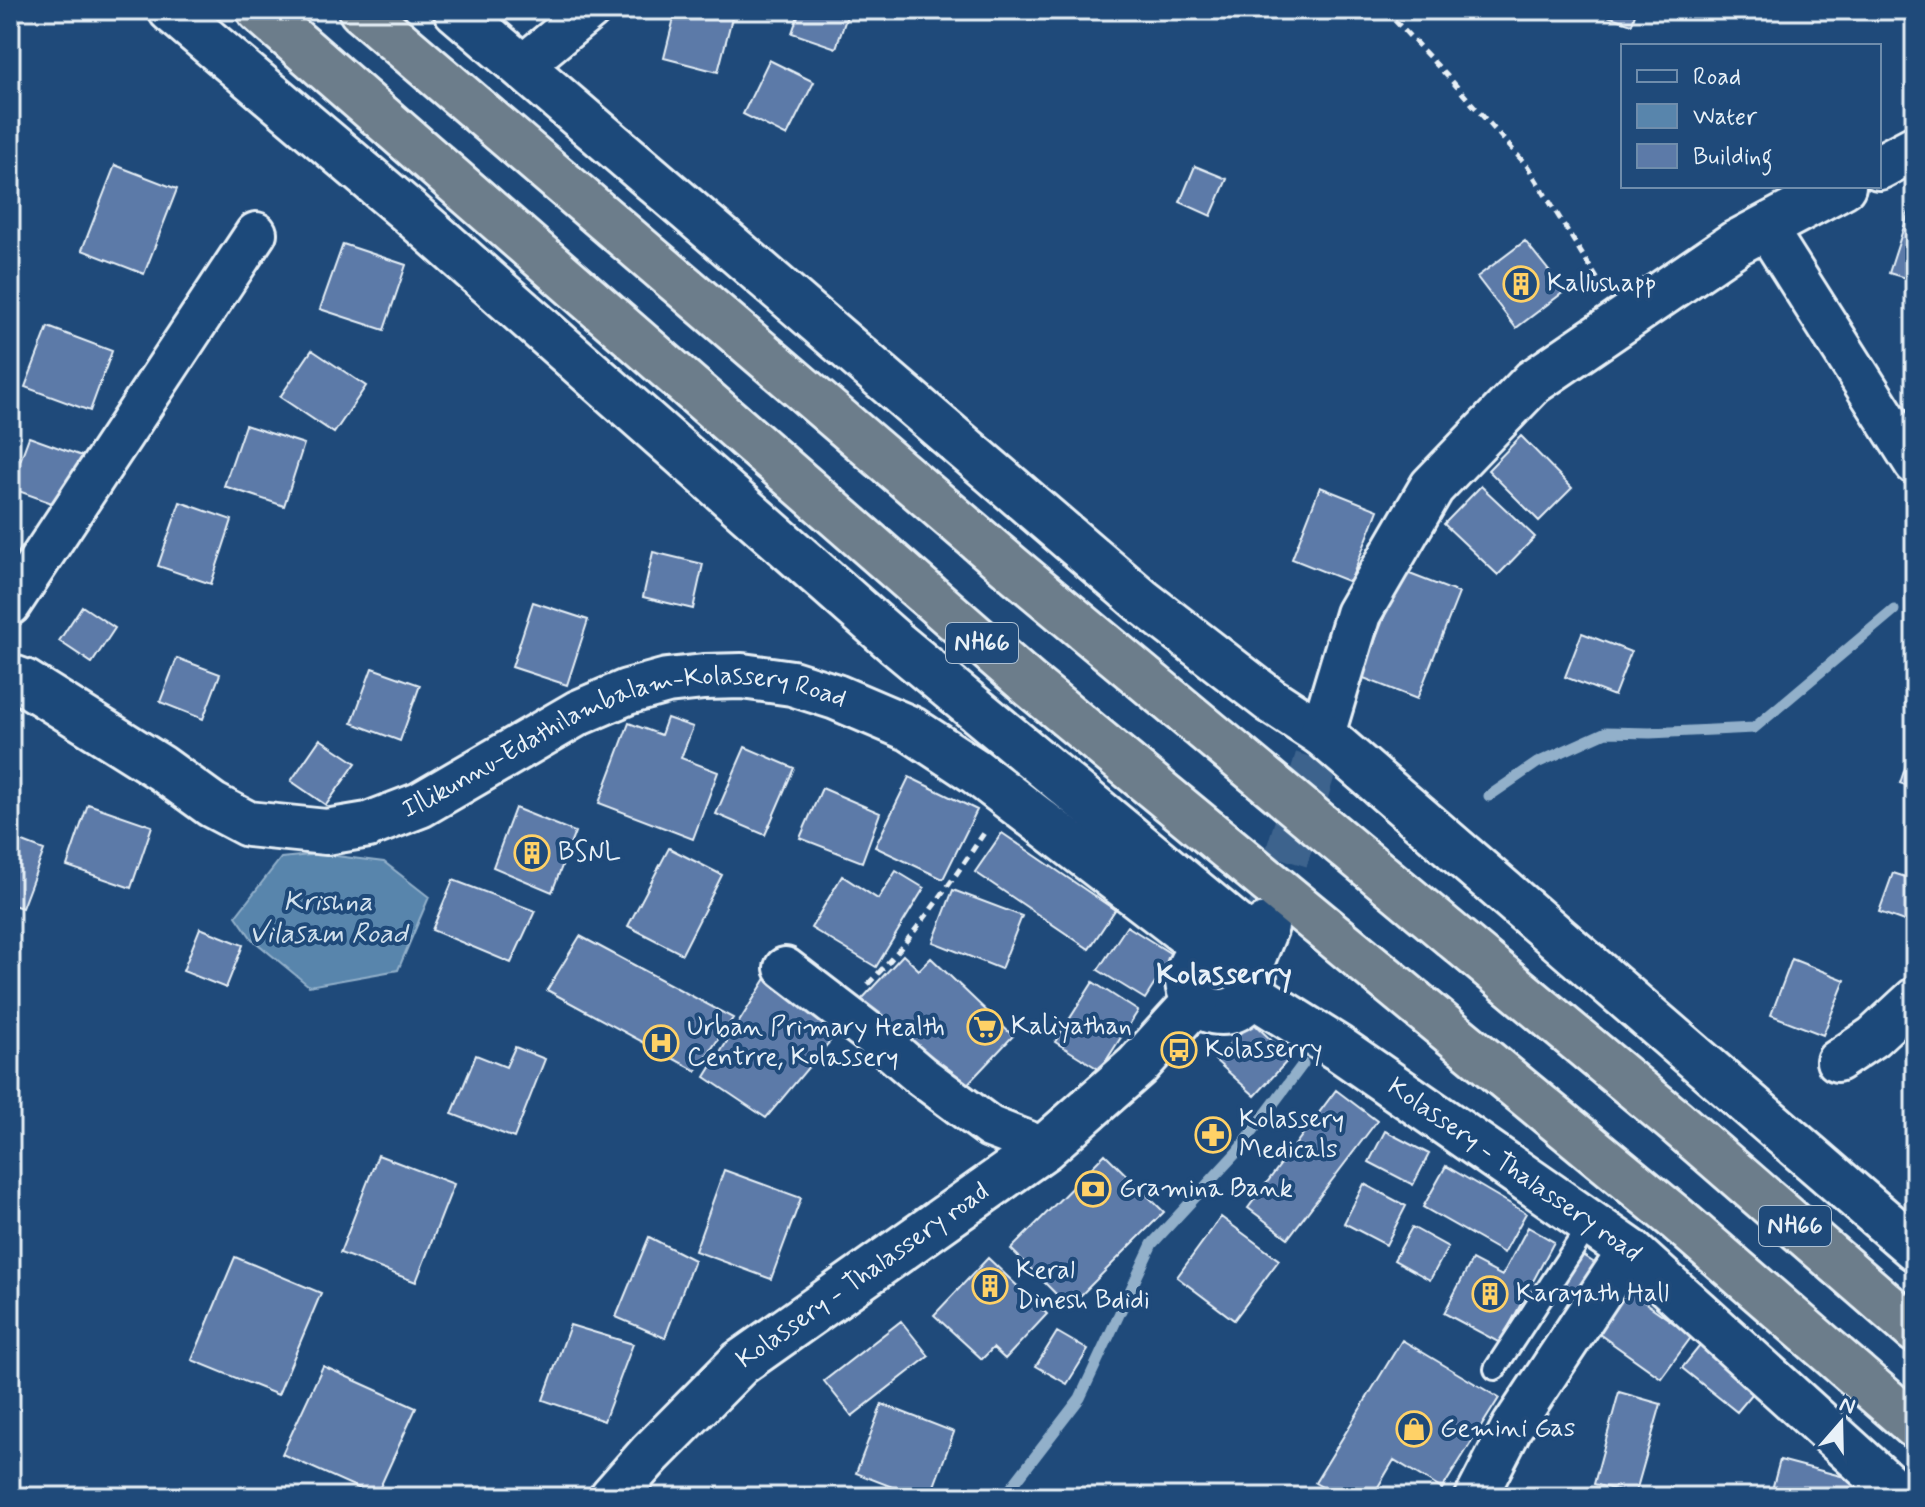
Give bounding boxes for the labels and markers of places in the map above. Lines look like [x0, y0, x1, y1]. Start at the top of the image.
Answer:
building icon: Kallushapp [1502, 265, 1540, 303]
place label: Kallushapp [1547, 267, 1656, 301]
building icon: BSNL [513, 834, 551, 872]
place label: BSNL [558, 836, 621, 870]
supermarket icon: Kaliyathan [966, 1008, 1004, 1046]
place label: Kaliyathan [1011, 1010, 1132, 1044]
place label: Urban Primary Health Centrre, Kolassery [687, 1011, 945, 1075]
hospital icon: Urban Primary Health Centrre, Kolassery [642, 1024, 680, 1062]
bus stop icon: Kolasserry [1160, 1031, 1198, 1069]
place label: Kolasserry [1205, 1033, 1323, 1067]
place label: Kolassery Medicals [1239, 1103, 1344, 1167]
pharmacy icon: Kolassery Medicals [1194, 1116, 1232, 1154]
bank icon: Gramina Bank [1074, 1170, 1112, 1208]
place label: Gramina Bank [1119, 1172, 1293, 1206]
place label: Keral Dinesh Bdidi [1016, 1254, 1150, 1318]
building icon: Keral Dinesh Bdidi [971, 1267, 1009, 1305]
building icon: Karayath Hall [1471, 1275, 1509, 1313]
place label: Karayath Hall [1516, 1277, 1669, 1311]
shop icon: Gemini Gas [1395, 1410, 1433, 1448]
place label: Gemini Gas [1440, 1412, 1575, 1446]

